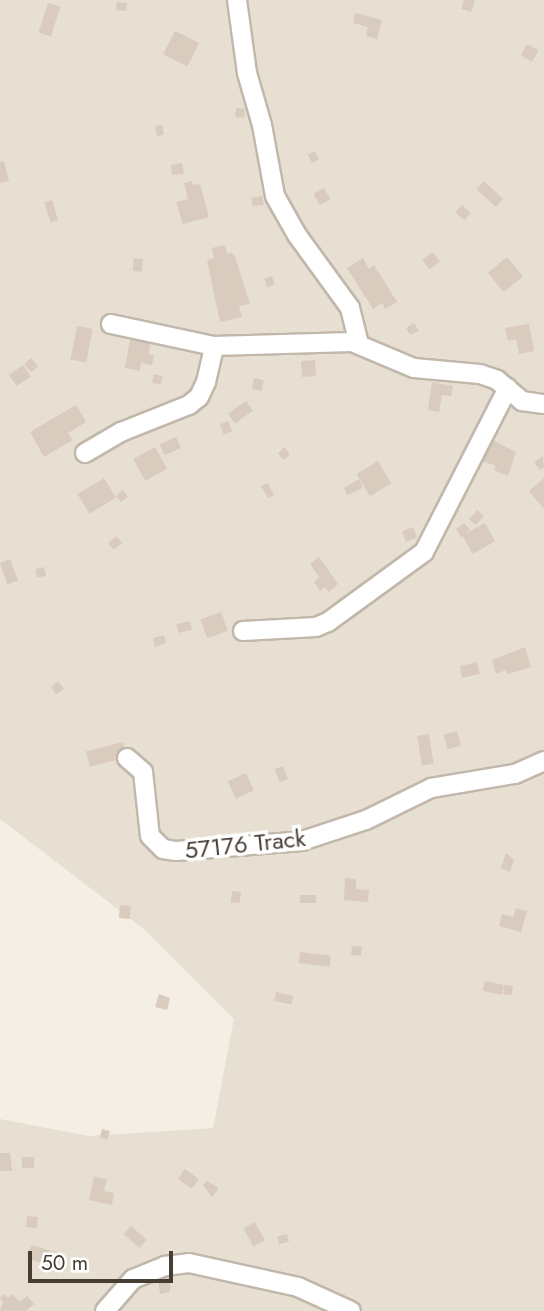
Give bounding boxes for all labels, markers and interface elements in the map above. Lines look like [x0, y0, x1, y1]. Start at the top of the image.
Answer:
street label: 57176 Track [183, 823, 307, 865]
scale bar [32, 1238, 177, 1282]
text: 50 m [41, 1248, 88, 1278]

